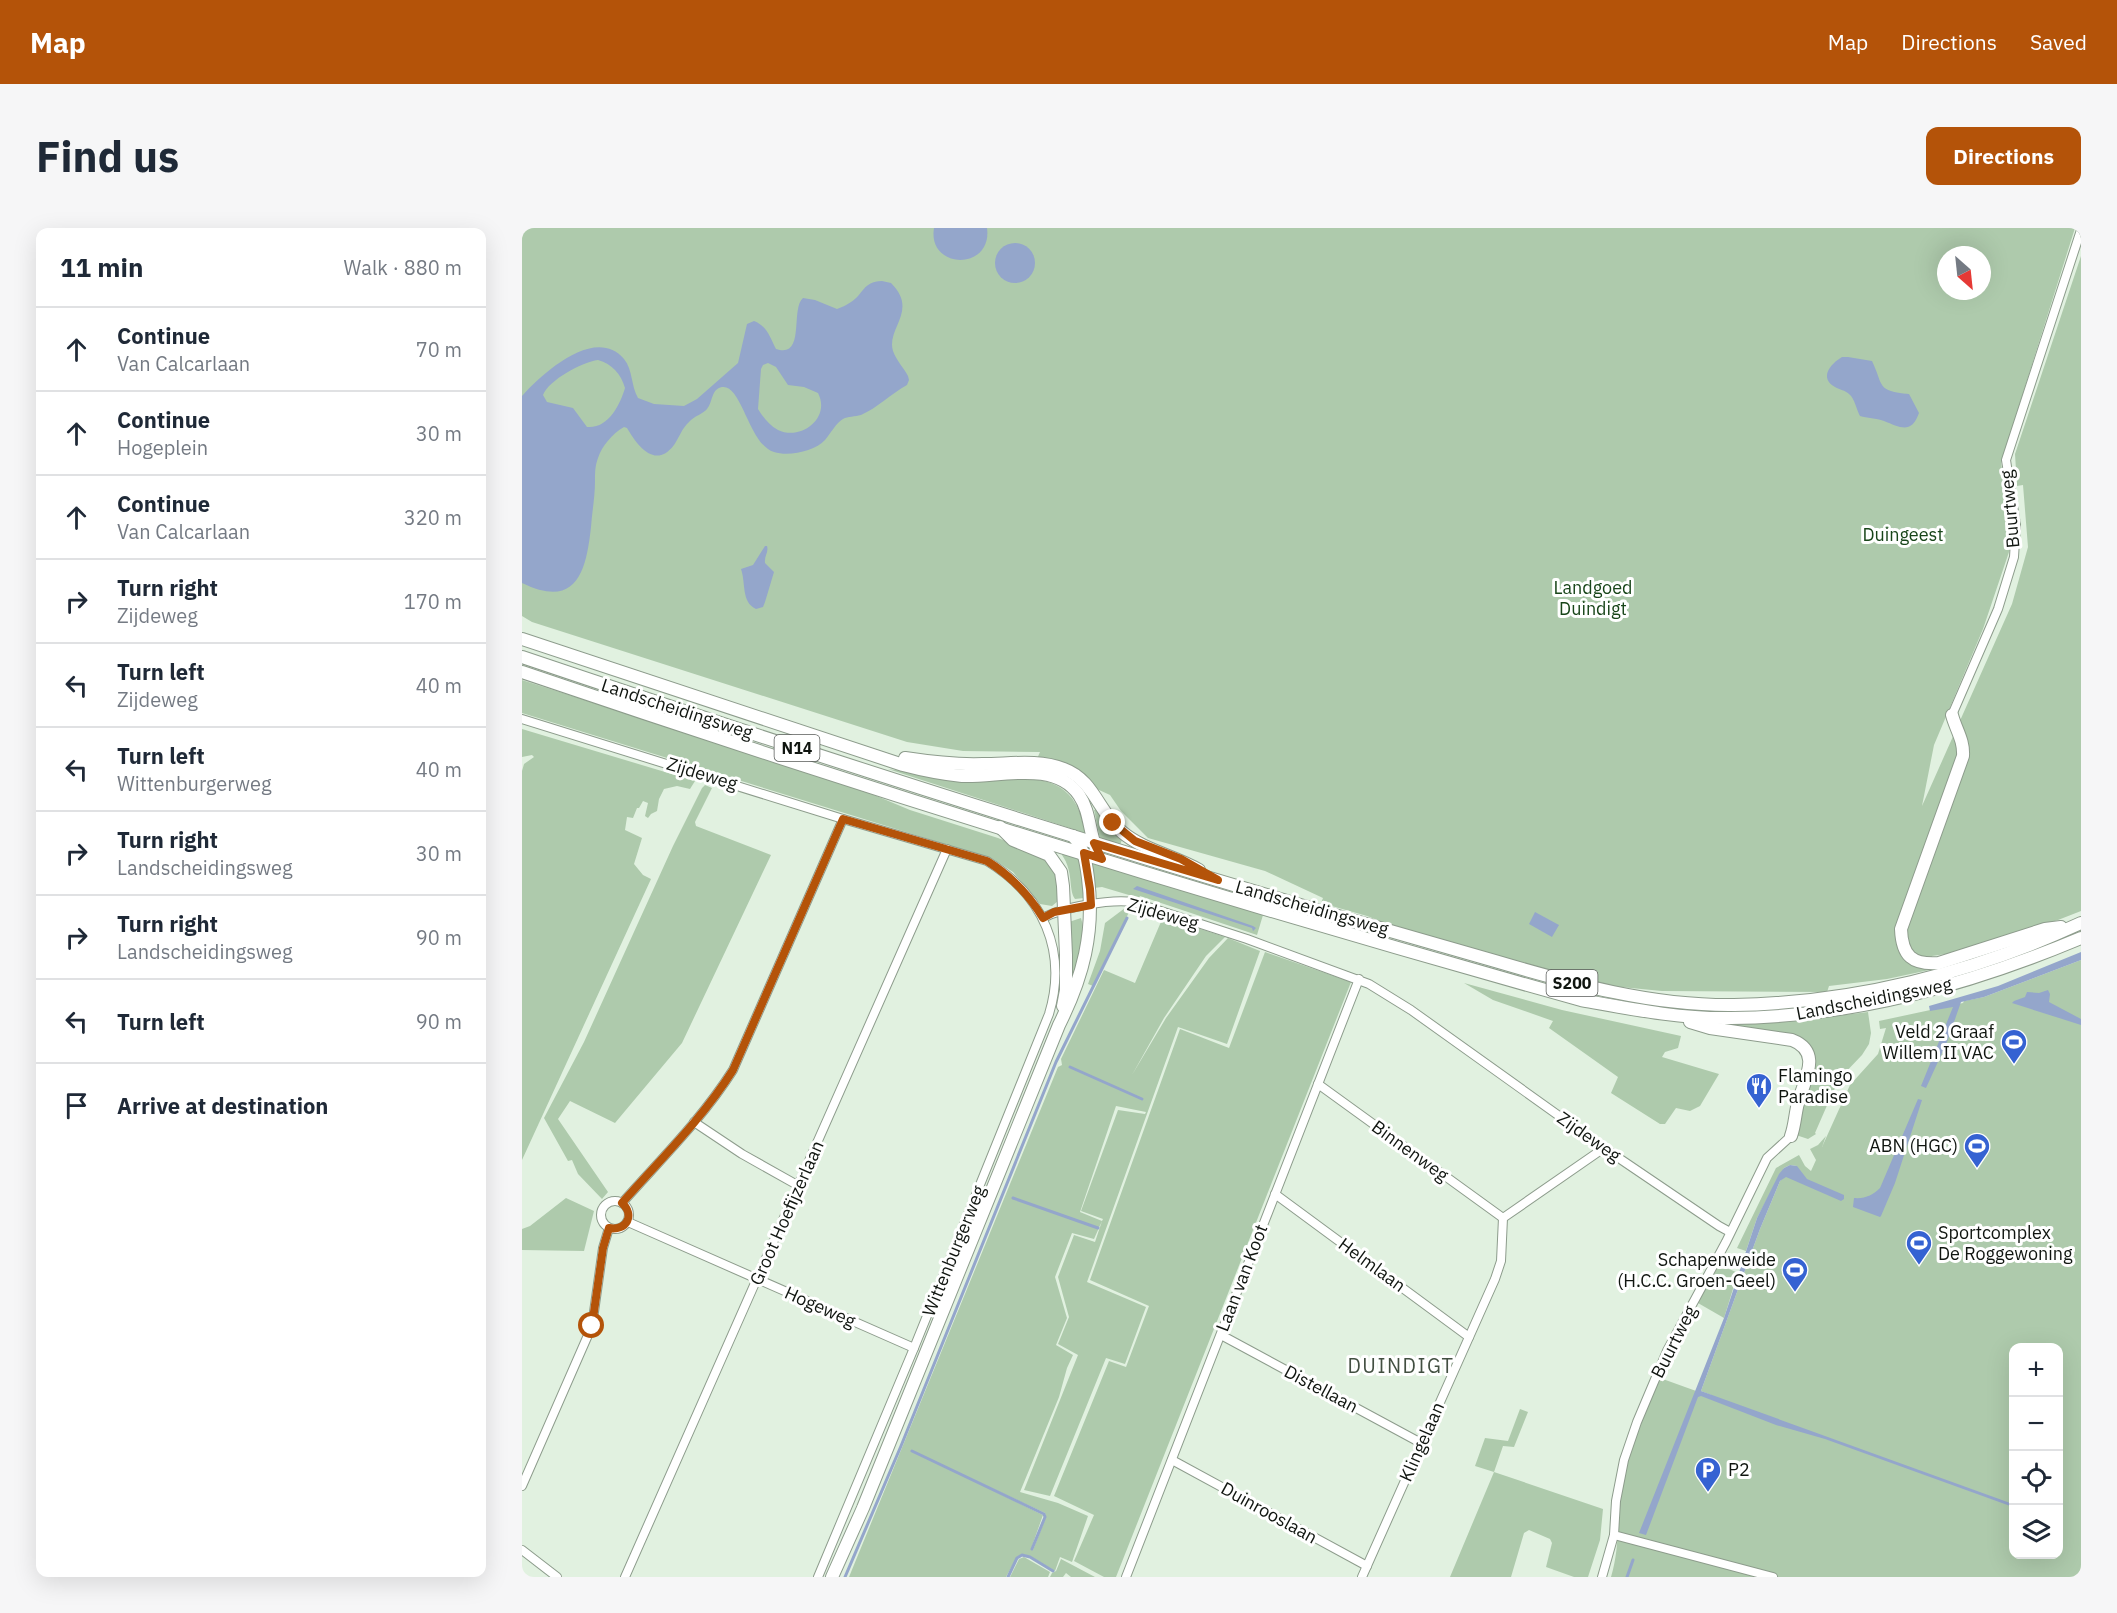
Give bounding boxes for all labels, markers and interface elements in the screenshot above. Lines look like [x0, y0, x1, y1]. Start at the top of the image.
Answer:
text: Map [30, 24, 86, 61]
text: Map [1828, 28, 1868, 56]
text: Directions [1901, 28, 1997, 56]
text: Saved [2030, 28, 2087, 56]
button: Directions [1926, 127, 2081, 185]
text: Find us [36, 129, 179, 184]
north arrow [1937, 246, 1991, 300]
text: 11 min [60, 250, 144, 284]
text: Walk · 880 m [344, 254, 462, 281]
text: Continue [117, 321, 210, 350]
icon: ahead [60, 333, 93, 366]
text: 70 m [416, 336, 462, 363]
text: Van Calcarlaan [117, 350, 250, 377]
text: Continue [117, 405, 210, 434]
icon: ahead [60, 417, 93, 450]
text: 30 m [416, 420, 462, 447]
text: Hogeplein [117, 434, 208, 461]
street label: Buurtweg [1995, 469, 2024, 549]
text: Continue [117, 489, 210, 518]
icon: ahead [60, 501, 93, 534]
text: 320 m [404, 504, 462, 531]
text: Van Calcarlaan [117, 518, 250, 545]
park label: Duingeest [1862, 523, 1944, 546]
text: Turn right [117, 573, 218, 602]
park label: Landgoed Duindigt [1553, 576, 1633, 620]
icon: right [60, 585, 93, 618]
text: 170 m [404, 588, 462, 615]
text: Zijdeweg [117, 602, 198, 629]
text: Turn left [117, 657, 205, 686]
icon: left [60, 669, 93, 702]
text: 40 m [416, 672, 462, 699]
street label: Landscheidingsweg [598, 673, 756, 744]
text: Zijdeweg [117, 686, 198, 713]
road number: N14 [774, 735, 820, 761]
text: Turn left [117, 741, 205, 770]
street label: Zijdeweg [664, 752, 741, 795]
icon: left [60, 753, 93, 786]
text: 40 m [416, 756, 462, 783]
text: Wittenburgerweg [117, 770, 271, 797]
route end [1099, 809, 1125, 835]
text: Turn right [117, 825, 218, 854]
icon: right [60, 837, 93, 870]
text: 30 m [416, 840, 462, 867]
text: Landscheidingsweg [117, 854, 293, 881]
street label: Landscheidingsweg [1233, 875, 1392, 940]
street label: Zijdeweg [1125, 892, 1202, 935]
text: Turn right [117, 909, 218, 938]
icon: right [60, 921, 93, 954]
text: 90 m [416, 924, 462, 951]
text: Landscheidingsweg [117, 938, 293, 965]
road number: S200 [1546, 970, 1598, 996]
street label: Landscheidingsweg [1794, 972, 1954, 1025]
icon: left [60, 1005, 93, 1038]
text: Turn left [117, 1007, 205, 1036]
text: 90 m [416, 1008, 462, 1035]
place label: Veld 2 Graaf Willem II VAC [1883, 1020, 1994, 1064]
sports icon: Veld 2 Graaf Willem II VAC [1999, 1027, 2029, 1065]
place label: Flamingo Paradise [1778, 1064, 1852, 1108]
restaurant icon: Flamingo Paradise [1744, 1071, 1774, 1109]
icon: arrive [60, 1089, 93, 1122]
text: Arrive at destination [117, 1091, 328, 1120]
street label: Zijdeweg [1553, 1106, 1626, 1167]
street label: Binnenweg [1367, 1115, 1454, 1187]
sports icon: ABN (HGC) [1962, 1131, 1992, 1169]
place label: ABN (HGC) [1869, 1134, 1958, 1157]
street label: Groot Hoefijzerlaan [744, 1137, 829, 1289]
street label: Wittenburgerweg [917, 1182, 990, 1320]
street label: Laan van Koot [1211, 1221, 1273, 1335]
place label: Sportcomplex De Roggewoning [1938, 1221, 2073, 1265]
sports icon: Sportcomplex De Roggewoning [1904, 1228, 1934, 1266]
street label: Helmlaan [1334, 1232, 1410, 1297]
place label: Schapenweide (H.C.C. Groen-Geel) [1617, 1248, 1776, 1292]
sports icon: Schapenweide (H.C.C. Groen-Geel) [1780, 1255, 1810, 1293]
street label: Hogeweg [781, 1281, 860, 1333]
street label: Buurtweg [1646, 1301, 1702, 1382]
route start [578, 1312, 604, 1338]
map controls [2009, 1343, 2063, 1559]
button: + [2009, 1343, 2063, 1397]
district label: DUINDIGT [1347, 1352, 1455, 1379]
street label: Distellaan [1280, 1360, 1362, 1418]
button: − [2009, 1397, 2063, 1451]
street label: Klingelaan [1394, 1398, 1449, 1485]
button: locate [2009, 1451, 2063, 1505]
parking icon: P2 [1693, 1455, 1723, 1493]
place label: P2 [1728, 1458, 1750, 1481]
street label: Duinrooslaan [1217, 1477, 1322, 1549]
button: layers [2009, 1505, 2063, 1559]

